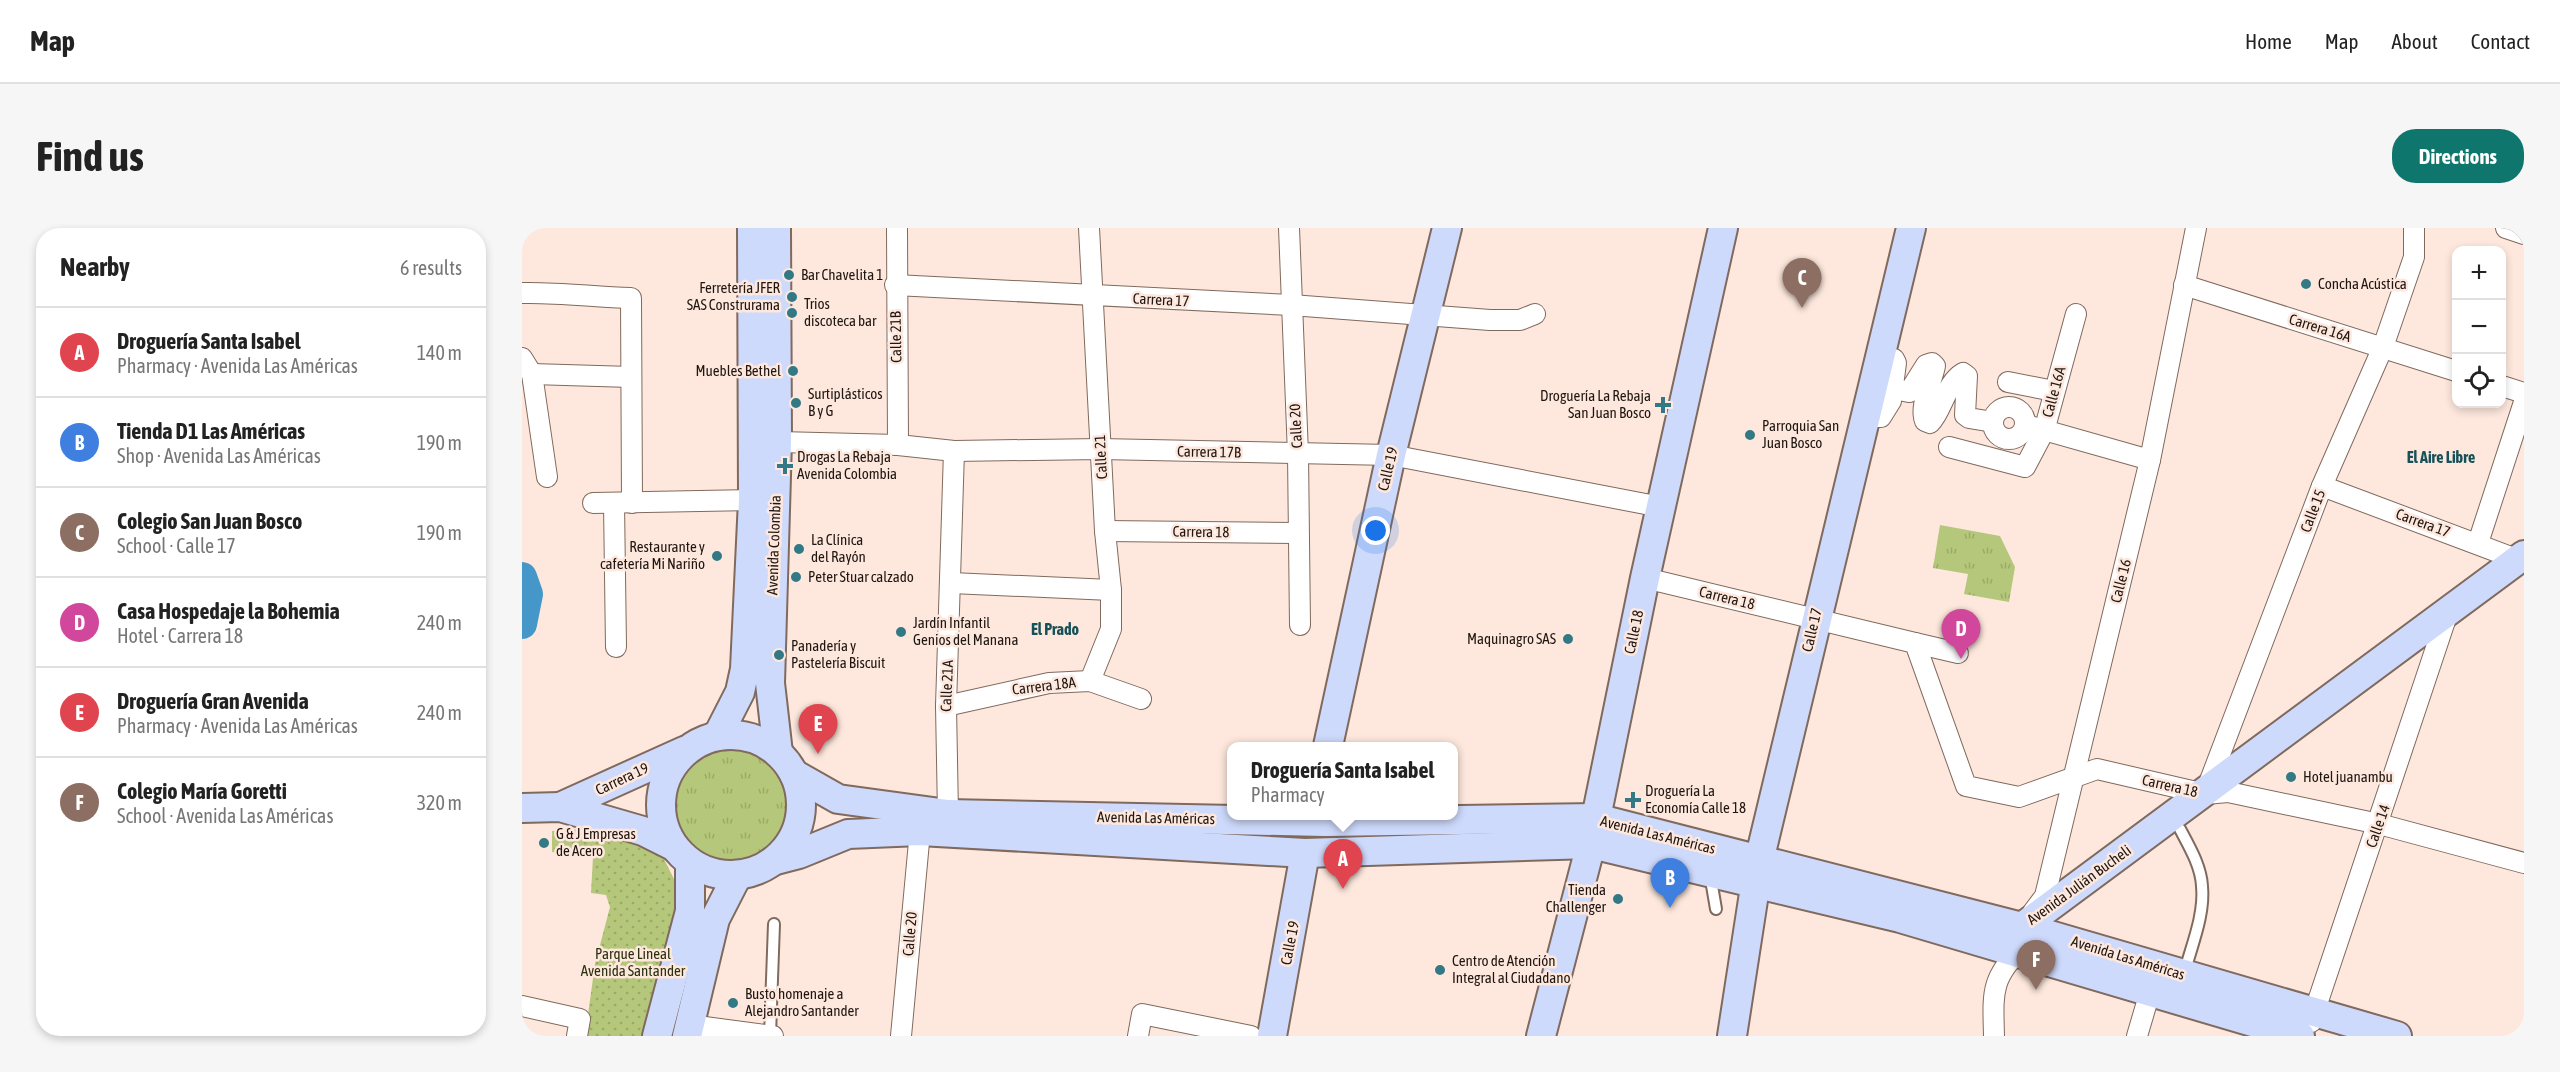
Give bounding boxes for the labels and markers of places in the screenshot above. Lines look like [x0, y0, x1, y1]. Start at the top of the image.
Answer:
pin: C [1782, 259, 1822, 308]
place label: Bar Chavelita 1 [801, 266, 883, 283]
marker: Bar Chavelita 1 [782, 268, 796, 282]
place label: Concha Acústica [2318, 275, 2407, 292]
marker: Concha Acústica [2299, 277, 2313, 291]
place label: Ferretería JFER SAS Construrama [687, 279, 780, 313]
marker: Ferretería JFER SAS Construrama [785, 290, 799, 304]
place label: Trios discoteca bar [804, 295, 877, 329]
marker: Trios discoteca bar [785, 306, 799, 320]
place label: Muebles Bethel [695, 362, 781, 379]
marker: Muebles Bethel [786, 364, 800, 378]
place label: Surtiplásticos B y G [808, 385, 883, 419]
place label: Droguería La Rebaja San Juan Bosco [1540, 387, 1651, 421]
marker: Surtiplásticos B y G [789, 396, 803, 410]
marker: Droguería La Rebaja San Juan Bosco [1656, 398, 1670, 412]
place label: Parroquia San Juan Bosco [1762, 417, 1839, 451]
marker: Parroquia San Juan Bosco [1743, 428, 1757, 442]
place label: Drogas La Rebaja Avenida Colombia [797, 448, 897, 482]
marker: Drogas La Rebaja Avenida Colombia [778, 459, 792, 473]
place label: La Clínica del Rayón [811, 531, 866, 565]
place label: Restaurante y cafetería Mi Nariño [600, 538, 705, 572]
marker: La Clínica del Rayón [792, 542, 806, 556]
marker: Restaurante y cafetería Mi Nariño [710, 549, 724, 563]
place label: Peter Stuar calzado [808, 568, 914, 585]
marker: Peter Stuar calzado [789, 570, 803, 584]
pin: D [1942, 610, 1980, 659]
place label: Jardín Infantil Genios del Manana [913, 614, 1018, 648]
marker: Jardín Infantil Genios del Manana [894, 625, 908, 639]
place label: Maquinagro SAS [1467, 630, 1556, 647]
marker: Maquinagro SAS [1561, 632, 1575, 646]
place label: Panadería y Pastelería Biscuit [791, 637, 885, 671]
marker: Panadería y Pastelería Biscuit [772, 648, 786, 662]
pin: E [798, 704, 838, 754]
place label: Hotel juanambu [2303, 768, 2393, 785]
marker: Hotel juanambu [2284, 770, 2298, 784]
place label: Droguería La Economía Calle 18 [1645, 782, 1746, 816]
marker: Droguería La Economía Calle 18 [1626, 793, 1640, 807]
place label: G & J Empresas de Acero [556, 825, 636, 859]
marker: G & J Empresas de Acero [537, 836, 551, 850]
pin: A [1324, 840, 1362, 889]
pin: B [1650, 858, 1690, 908]
place label: Tienda Challenger [1546, 881, 1607, 915]
marker: Tienda Challenger [1611, 892, 1625, 906]
pin: F [2016, 940, 2056, 990]
place label: Centro de Atención Integral al Ciudadano [1452, 952, 1571, 986]
marker: Centro de Atención Integral al Ciudadano [1433, 963, 1447, 977]
place label: Busto homenaje a Alejandro Santander [745, 985, 859, 1019]
marker: Busto homenaje a Alejandro Santander [726, 996, 740, 1010]

